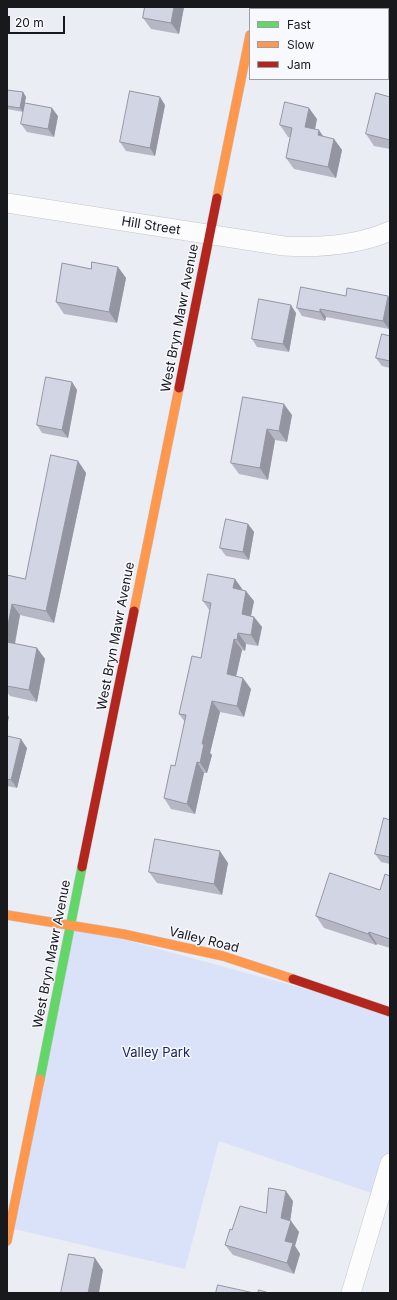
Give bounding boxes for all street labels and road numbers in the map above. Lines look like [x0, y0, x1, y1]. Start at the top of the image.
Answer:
street label: Hill Street [120, 214, 182, 238]
street label: West Bryn Mawr Avenue [158, 243, 202, 393]
street label: West Bryn Mawr Avenue [94, 561, 138, 711]
street label: West Bryn Mawr Avenue [30, 879, 74, 1029]
street label: Valley Road [167, 924, 241, 956]

